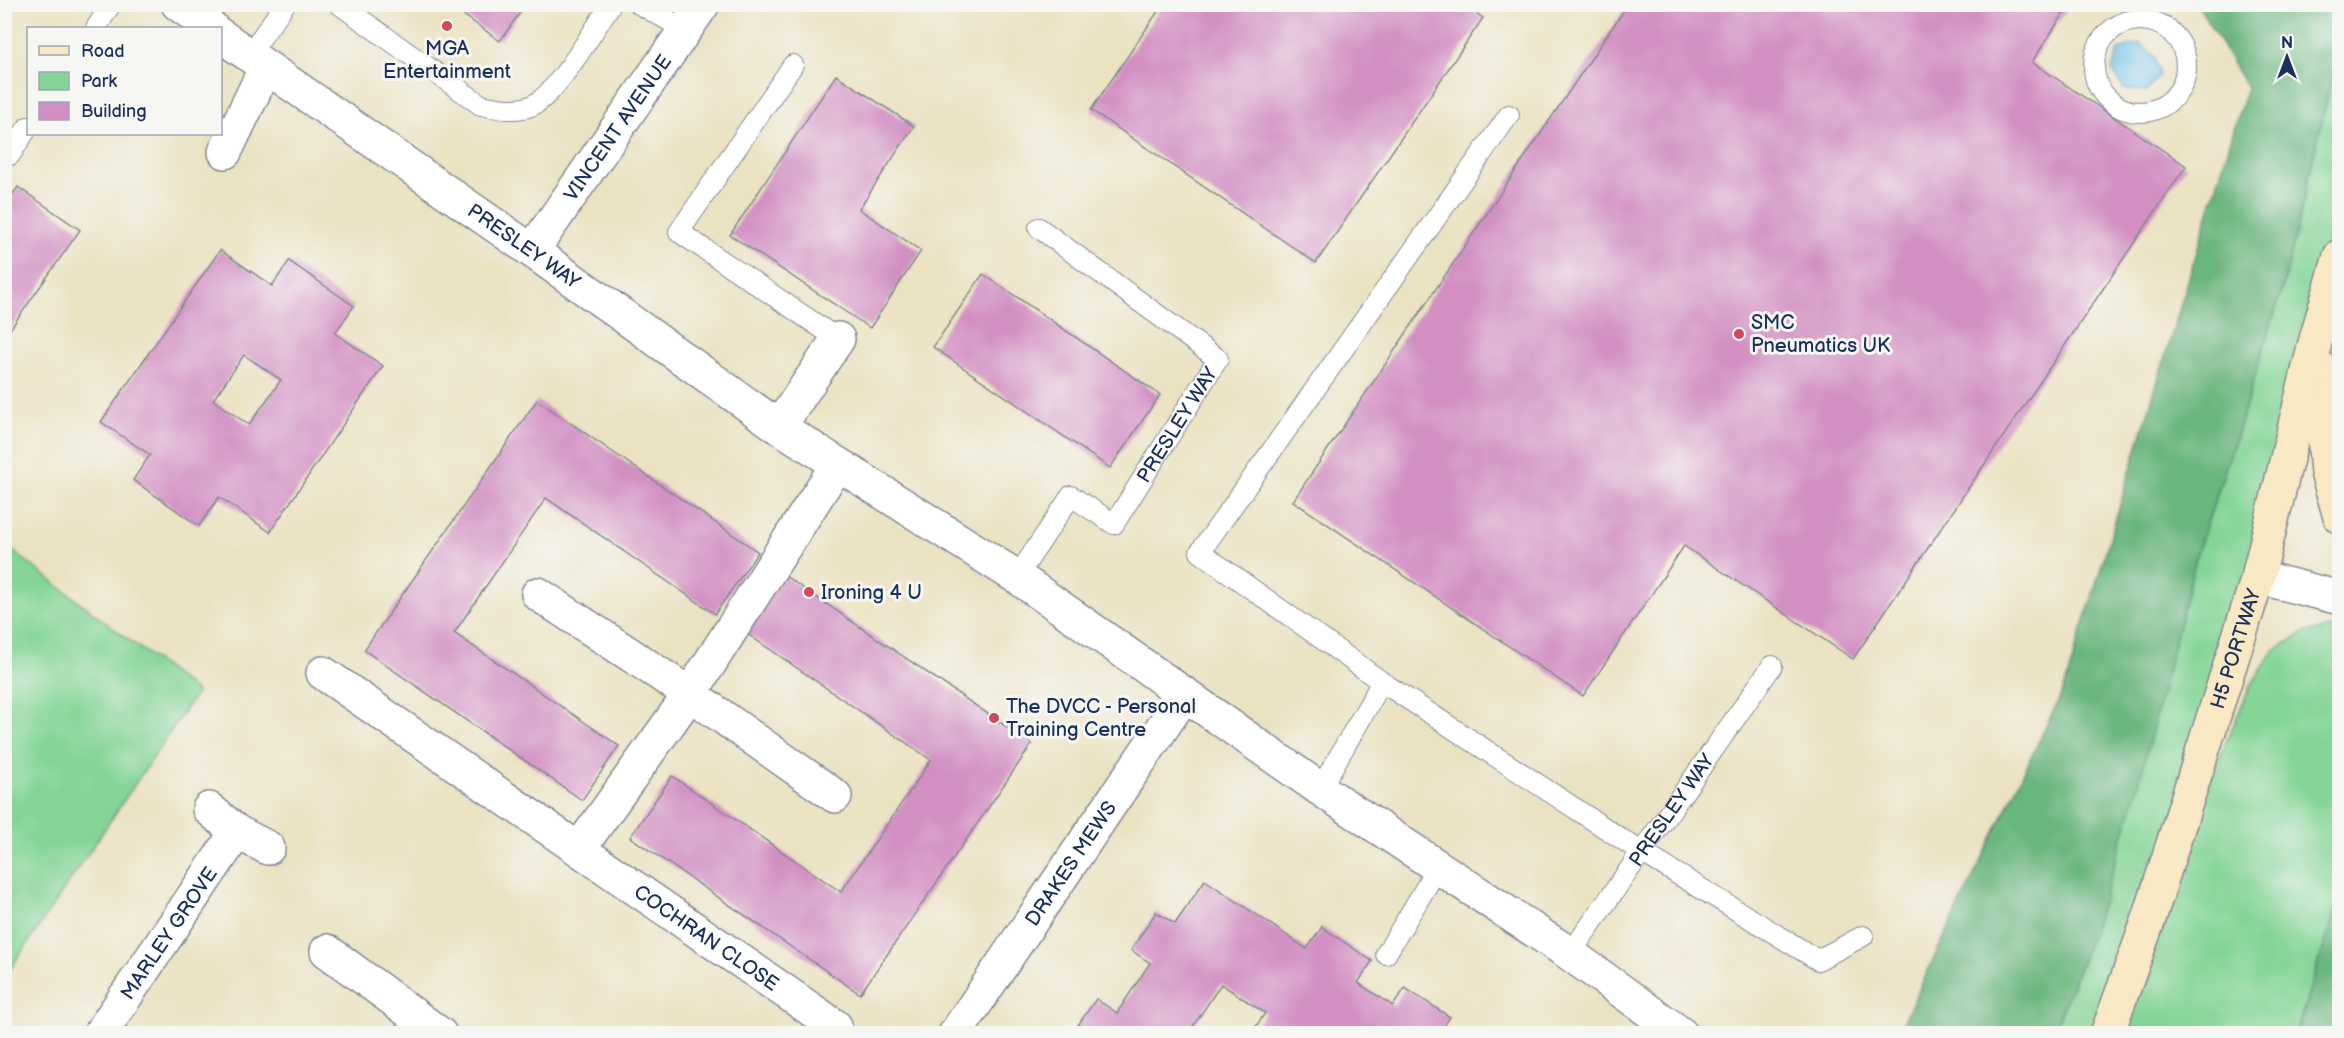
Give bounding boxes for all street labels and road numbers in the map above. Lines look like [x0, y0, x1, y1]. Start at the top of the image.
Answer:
street label: VINCENT AVENUE [559, 50, 677, 206]
street label: PRESLEY WAY [463, 199, 585, 295]
street label: PRESLEY WAY [1132, 363, 1223, 487]
street label: H5 PORTWAY [2206, 586, 2266, 712]
street label: PRESLEY WAY [1624, 749, 1720, 871]
street label: DRAKES MEWS [1021, 797, 1122, 931]
street label: MARLEY GROVE [116, 863, 223, 1005]
street label: COCHRAN CLOSE [629, 880, 783, 997]

